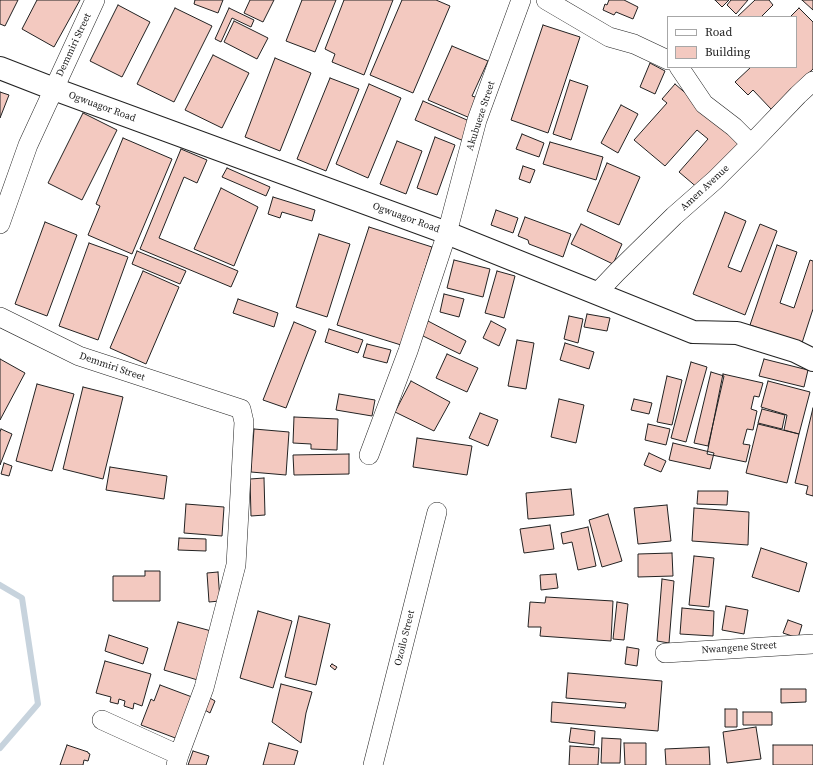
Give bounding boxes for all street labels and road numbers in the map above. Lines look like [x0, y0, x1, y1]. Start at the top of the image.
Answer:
street label: Demmiri Street [54, 11, 94, 79]
street label: Akubueze Street [464, 80, 498, 152]
street label: Ogwuagor Road [67, 89, 137, 125]
street label: Amen Avenue [678, 162, 732, 214]
street label: Ogwuagor Road [371, 200, 441, 236]
street label: Demmiri Street [78, 350, 146, 384]
street label: Ozoilo Street [392, 609, 418, 667]
street label: Nwangene Street [701, 639, 777, 657]

